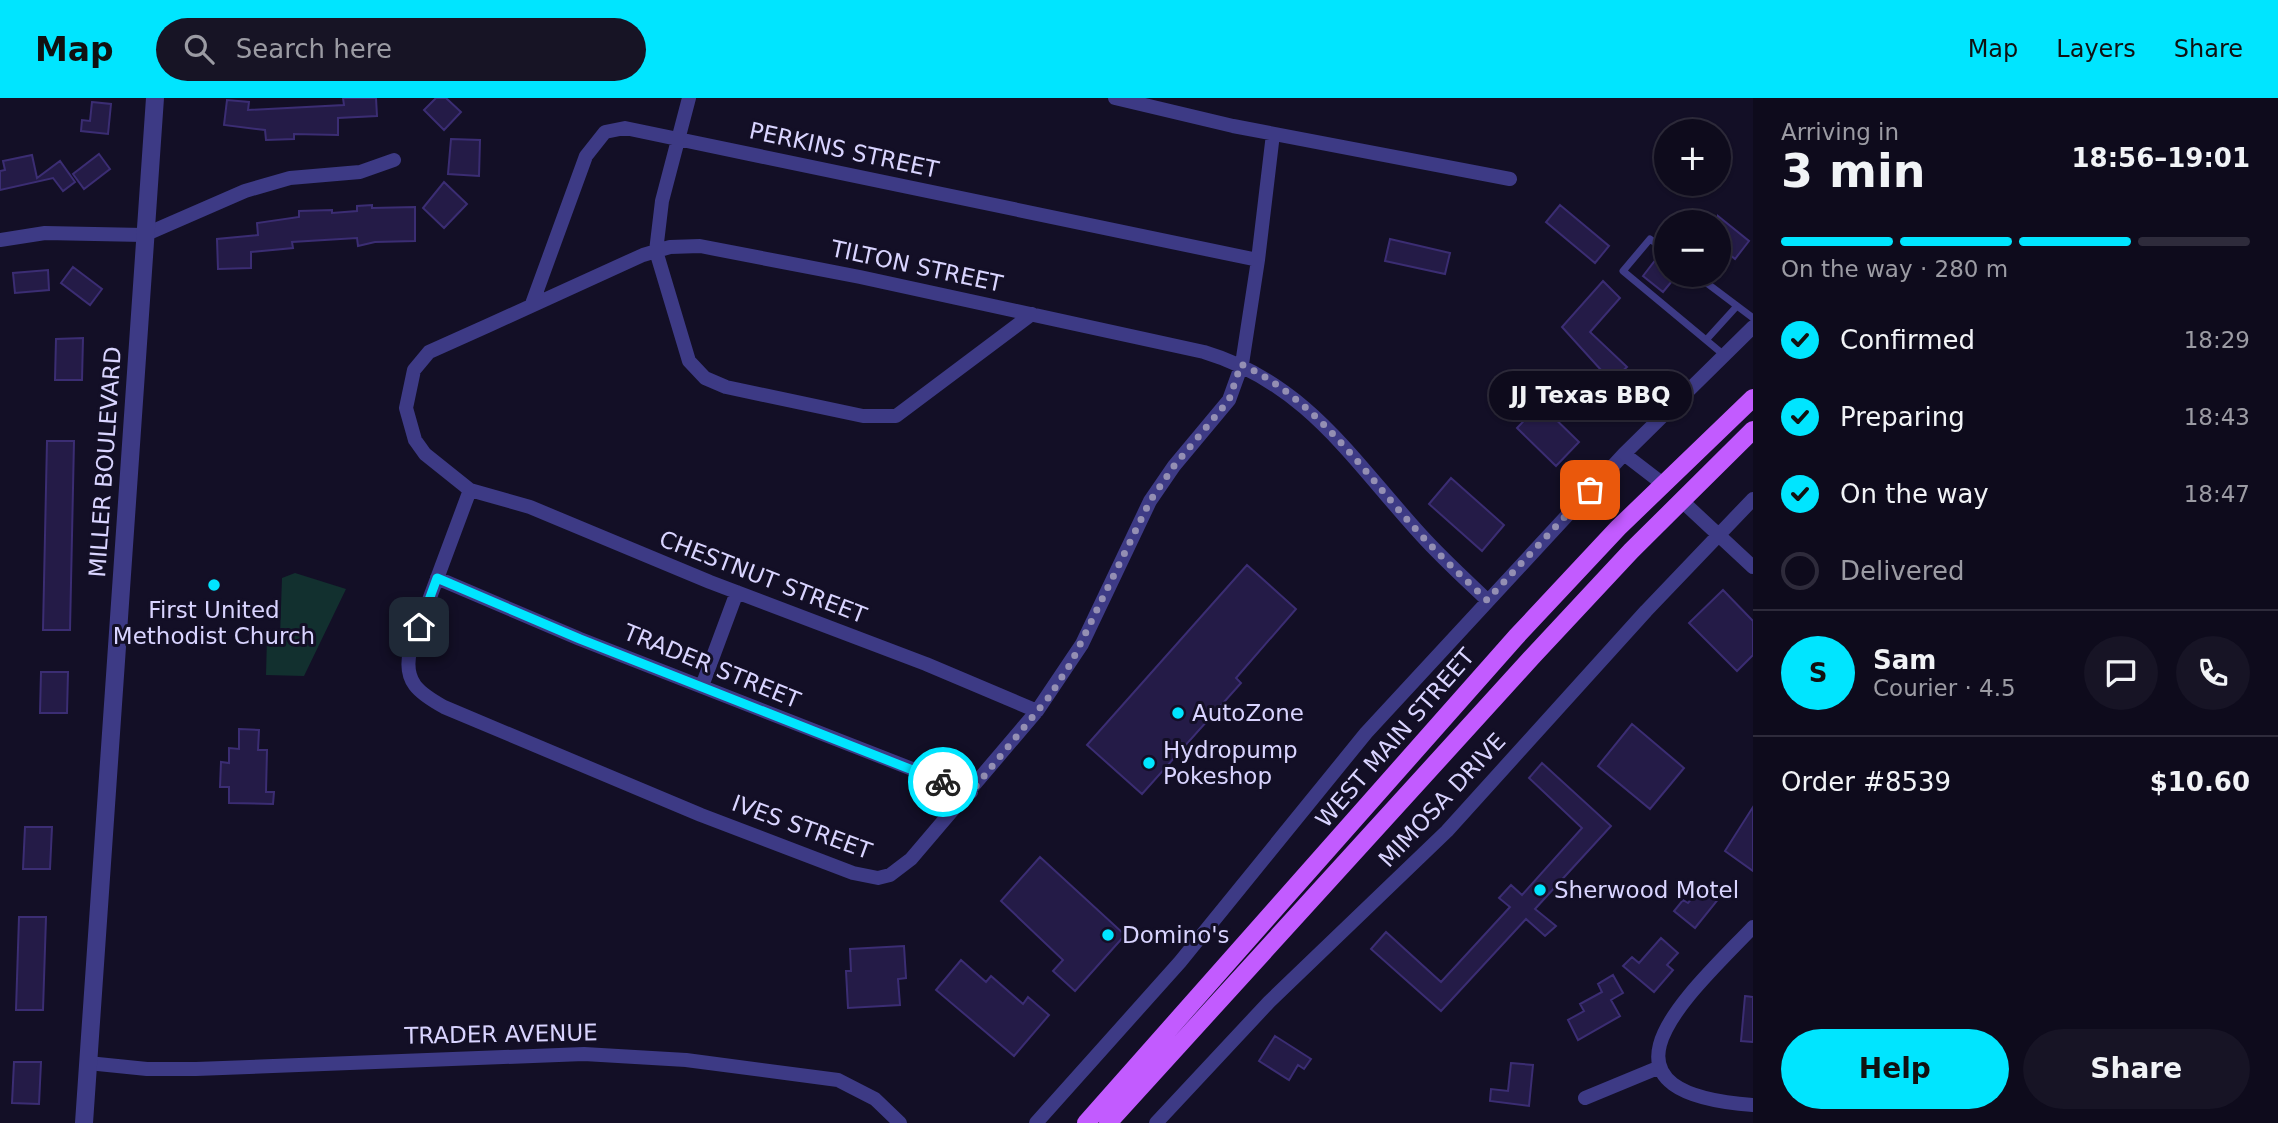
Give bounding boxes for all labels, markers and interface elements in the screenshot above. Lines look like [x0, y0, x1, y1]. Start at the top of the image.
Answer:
search box [156, 18, 646, 81]
text: Map [35, 30, 114, 69]
icon: search [180, 30, 218, 68]
text: Search here [236, 34, 392, 64]
text: Map [1968, 35, 2018, 63]
text: Layers [2056, 35, 2136, 63]
text: Share [2174, 35, 2243, 63]
street label: PERKINS STREET [747, 117, 942, 183]
map controls [1654, 119, 1731, 287]
button: + [1654, 119, 1731, 196]
text: Arriving in [1781, 119, 1899, 145]
text: 18:56–19:01 [2071, 143, 2250, 173]
text: 3 min [1781, 144, 1925, 198]
button: − [1654, 210, 1731, 287]
street label: TILTON STREET [828, 235, 1006, 297]
text: On the way · 280 m [1781, 256, 2008, 282]
icon: check [1781, 321, 1819, 359]
text: Confirmed [1840, 325, 1975, 355]
text: 18:29 [2184, 327, 2250, 353]
street label: MILLER BOULEVARD [84, 346, 126, 578]
callout: JJ Texas BBQ [1488, 371, 1692, 420]
text: JJ Texas BBQ [1510, 382, 1671, 408]
icon: check [1781, 398, 1819, 436]
text: Preparing [1840, 402, 1965, 432]
text: 18:43 [2184, 404, 2250, 430]
pin [1560, 460, 1620, 520]
icon: bag [1571, 471, 1609, 509]
icon: check [1781, 475, 1819, 513]
text: On the way [1840, 479, 1989, 509]
text: 18:47 [2184, 481, 2250, 507]
street label: CHESTNUT STREET [656, 525, 871, 629]
text: Delivered [1840, 556, 1964, 586]
marker: First United Methodist Church [206, 577, 222, 593]
place label: First United Methodist Church [113, 597, 315, 649]
pin [389, 597, 449, 657]
icon: home [400, 608, 438, 646]
street label: TRADER STREET [619, 618, 805, 714]
button: chat [2084, 636, 2158, 710]
button: phone [2176, 636, 2250, 710]
street label: WEST MAIN STREET [1310, 643, 1480, 833]
text: Sam [1873, 645, 1936, 675]
text: S [1809, 658, 1827, 688]
text: Courier · 4.5 [1873, 675, 2016, 701]
place label: AutoZone [1192, 700, 1304, 726]
marker: AutoZone [1170, 705, 1186, 721]
street label: MIMOSA DRIVE [1373, 728, 1511, 872]
place label: Hydropump Pokeshop [1163, 737, 1298, 789]
courier [908, 747, 978, 817]
marker: Hydropump Pokeshop [1141, 755, 1157, 771]
icon: bike [924, 763, 962, 801]
text: Order #8539 [1781, 767, 1951, 797]
text: $10.60 [2150, 767, 2250, 797]
street label: IVES STREET [729, 790, 876, 865]
place label: Sherwood Motel [1554, 877, 1739, 903]
marker: Sherwood Motel [1532, 882, 1548, 898]
place label: Domino's [1122, 922, 1230, 948]
marker: Domino's [1100, 927, 1116, 943]
street label: TRADER AVENUE [403, 1019, 598, 1049]
button: Help [1781, 1029, 2009, 1109]
button: Share [2023, 1029, 2250, 1109]

